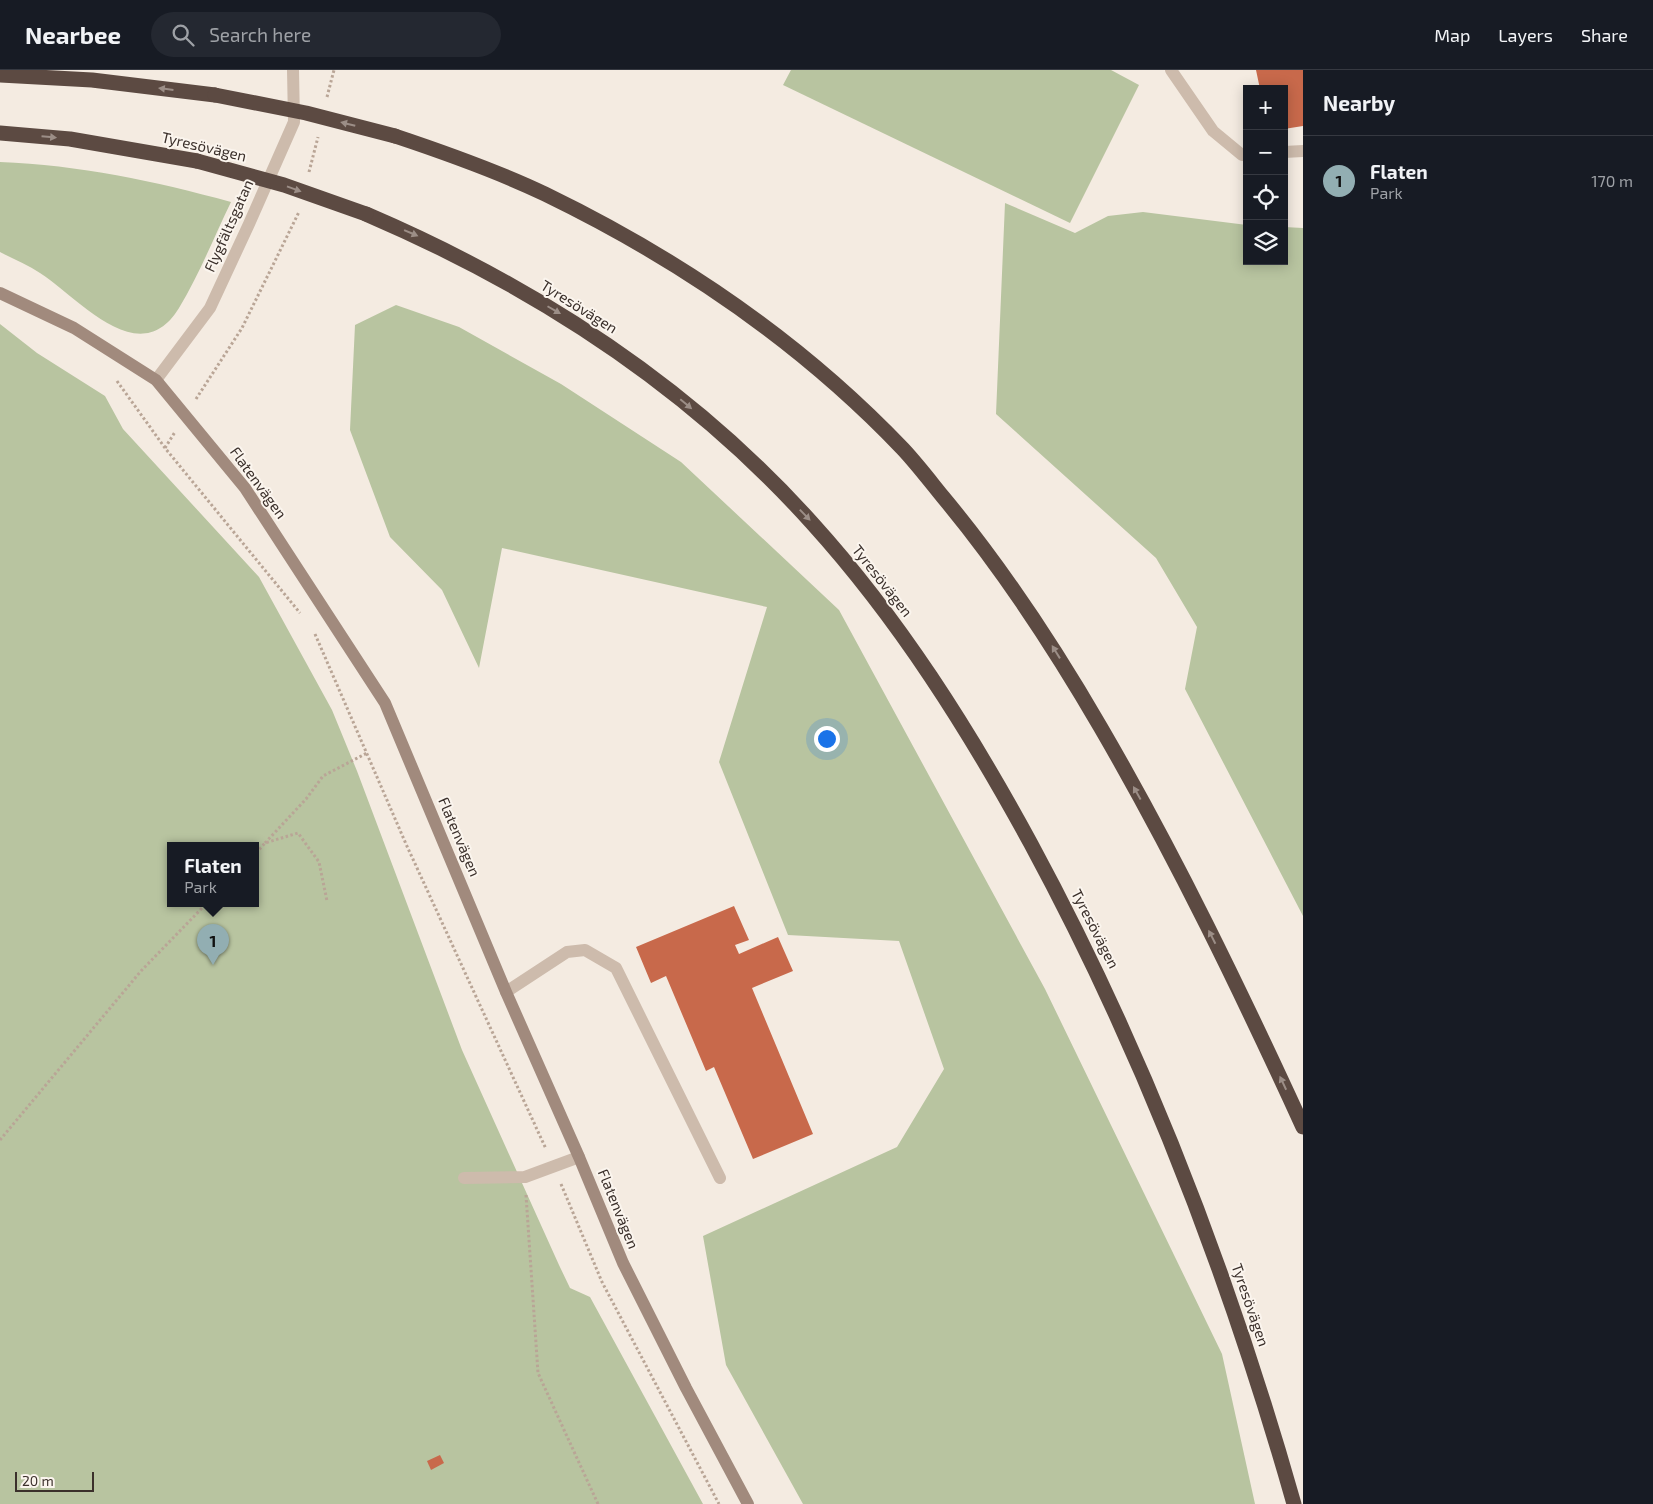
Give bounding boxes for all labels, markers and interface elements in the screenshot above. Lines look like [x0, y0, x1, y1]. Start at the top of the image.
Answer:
search box [151, 12, 501, 57]
text: Nearbee [25, 20, 121, 49]
icon: search [169, 21, 197, 49]
text: Search here [209, 23, 311, 46]
text: Map [1434, 24, 1470, 46]
text: Layers [1498, 24, 1553, 46]
text: Share [1581, 24, 1628, 46]
one-way arrow [158, 85, 174, 93]
map controls [1243, 85, 1288, 265]
button: + [1243, 85, 1288, 130]
text: Nearby [1323, 90, 1395, 115]
one-way arrow [340, 119, 355, 127]
street label: Tyresövägen [160, 128, 248, 165]
button: − [1243, 130, 1288, 175]
one-way arrow [41, 134, 57, 142]
text: Flaten [1370, 160, 1428, 183]
text: 1 [1336, 171, 1342, 190]
text: 170 m [1591, 171, 1633, 190]
button: locate [1243, 175, 1288, 220]
street label: Flygfältsgatan [200, 177, 256, 275]
text: Park [1370, 183, 1403, 202]
one-way arrow [287, 185, 302, 193]
button: layers [1243, 220, 1288, 265]
one-way arrow [404, 230, 418, 238]
street label: Tyresövägen [538, 276, 621, 337]
one-way arrow [547, 305, 560, 314]
one-way arrow [680, 398, 692, 409]
street label: Flatenvägen [227, 443, 291, 522]
one-way arrow [799, 509, 811, 521]
street label: Tyresövägen [849, 541, 917, 620]
one-way arrow [1052, 645, 1061, 658]
your location [814, 726, 840, 752]
one-way arrow [1133, 785, 1141, 800]
street label: Flatenvägen [435, 794, 485, 879]
popup [167, 842, 259, 907]
text: Flaten [184, 854, 242, 877]
text: Park [184, 877, 217, 896]
street label: Tyresövägen [1068, 886, 1124, 971]
pin: 1 [197, 924, 229, 965]
one-way arrow [1208, 929, 1216, 944]
one-way arrow [1278, 1076, 1286, 1090]
street label: Flatenvägen [595, 1166, 643, 1251]
street label: Tyresövägen [1228, 1261, 1274, 1349]
scale bar [15, 1469, 94, 1492]
text: 20 m [22, 1472, 54, 1489]

